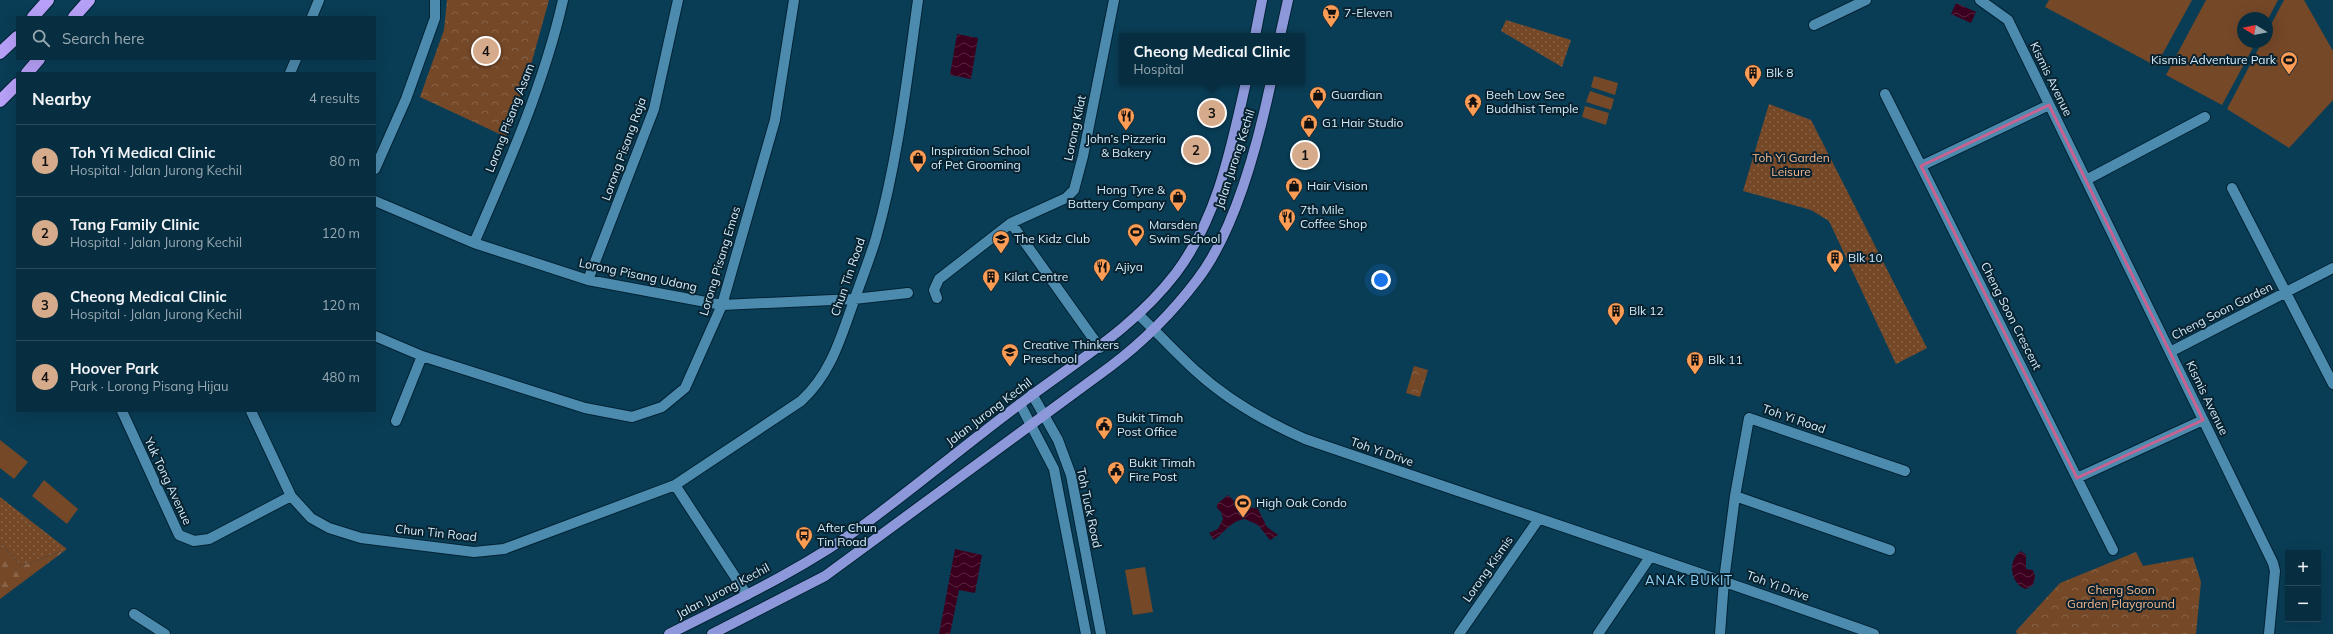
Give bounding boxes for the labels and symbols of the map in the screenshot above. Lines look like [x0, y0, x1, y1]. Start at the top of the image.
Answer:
supermarket icon: 7-Eleven [1321, 3, 1341, 28]
place label: 7-Eleven [1344, 5, 1393, 20]
north arrow [2237, 12, 2273, 48]
pin: 4 [473, 36, 499, 66]
street label: Kismis Avenue [2027, 39, 2076, 118]
sports icon: Kismis Adventure Park [2279, 50, 2299, 75]
place label: Kismis Adventure Park [2151, 52, 2277, 67]
street label: Lorong Pisang Asam [482, 61, 537, 174]
building icon: Blk 8 [1743, 63, 1763, 88]
place label: Blk 8 [1766, 65, 1794, 80]
shop icon: Guardian [1308, 85, 1328, 110]
place label: Guardian [1331, 87, 1382, 102]
place label: Beeh Low See Buddhist Temple [1486, 87, 1579, 116]
temple icon: Beeh Low See Buddhist Temple [1463, 92, 1483, 117]
street label: Lorong Kilat [1060, 94, 1089, 162]
street label: Lorong Pisang Raja [598, 95, 649, 202]
pin: 3 [1199, 98, 1225, 128]
restaurant icon: John’s Pizzeria & Bakery [1116, 106, 1136, 131]
street label: Jalan Jurong Kechil [1211, 107, 1258, 210]
shop icon: G1 Hair Studio [1299, 113, 1319, 138]
place label: G1 Hair Studio [1322, 115, 1403, 130]
place label: John’s Pizzeria & Bakery [1086, 131, 1166, 160]
pin: 2 [1183, 135, 1209, 165]
pin: 1 [1292, 140, 1318, 170]
place label: Inspiration School of Pet Grooming [931, 143, 1030, 172]
shop icon: Inspiration School of Pet Grooming [908, 148, 928, 173]
park label: Toh Yi Garden Leisure [1752, 150, 1830, 179]
shop icon: Hair Vision [1284, 176, 1304, 201]
place label: Hair Vision [1307, 178, 1368, 193]
place label: Hong Tyre & Battery Company [1068, 182, 1166, 211]
shop icon: Hong Tyre & Battery Company [1168, 187, 1188, 212]
place label: 7th Mile Coffee Shop [1300, 202, 1367, 231]
street label: Lorong Pisang Emas [696, 204, 743, 317]
restaurant icon: 7th Mile Coffee Shop [1277, 207, 1297, 232]
place label: Marsden Swim School [1149, 217, 1220, 246]
sports icon: Marsden Swim School [1126, 222, 1146, 247]
school or university icon: The Kidz Club [991, 229, 1011, 254]
place label: The Kidz Club [1014, 231, 1090, 246]
street label: Chun Tin Road [827, 236, 868, 318]
building icon: Blk 10 [1825, 248, 1845, 273]
place label: Blk 10 [1848, 250, 1883, 265]
street label: Lorong Pisang Udang [578, 255, 699, 294]
restaurant icon: Ajiya [1092, 257, 1112, 282]
place label: Ajiya [1115, 259, 1143, 274]
street label: Cheng Soon Crescent [1978, 259, 2045, 372]
building icon: Kilat Centre [981, 267, 1001, 292]
place label: Kilat Centre [1004, 269, 1068, 284]
your location [1371, 270, 1391, 290]
street label: Cheng Soon Garden [2169, 279, 2275, 343]
building icon: Blk 12 [1606, 301, 1626, 326]
place label: Blk 12 [1629, 303, 1664, 318]
place label: Creative Thinkers Preschool [1023, 337, 1119, 366]
school or university icon: Creative Thinkers Preschool [1000, 342, 1020, 367]
building icon: Blk 11 [1685, 350, 1705, 375]
place label: Blk 11 [1708, 352, 1743, 367]
street label: Kismis Avenue [2183, 358, 2232, 437]
street label: Jalan Jurong Kechil [943, 374, 1035, 449]
street label: Toh Yi Road [1760, 401, 1828, 436]
place label: Bukit Timah Post Office [1117, 410, 1183, 439]
public building icon: Bukit Timah Post Office [1094, 415, 1114, 440]
street label: Yuk Tong Avenue [141, 434, 195, 527]
street label: Toh Yi Drive [1349, 434, 1416, 469]
place label: Bukit Timah Fire Post [1129, 455, 1195, 484]
public building icon: Bukit Timah Fire Post [1106, 460, 1126, 485]
street label: Toh Tuck Road [1074, 467, 1105, 549]
sports icon: High Oak Condo [1233, 493, 1253, 518]
place label: High Oak Condo [1256, 495, 1347, 510]
place label: After Chun Tin Road [817, 520, 877, 549]
street label: Chun Tin Road [394, 521, 478, 544]
bus stop icon: After Chun Tin Road [794, 525, 814, 550]
street label: Lorong Kismis [1459, 533, 1516, 605]
street label: Jalan Jurong Kechil [674, 560, 772, 621]
street label: Toh Yi Drive [1745, 567, 1812, 604]
district label: ANAK BUKIT [1645, 572, 1733, 588]
park label: Cheng Soon Garden Playground [2067, 582, 2175, 611]

